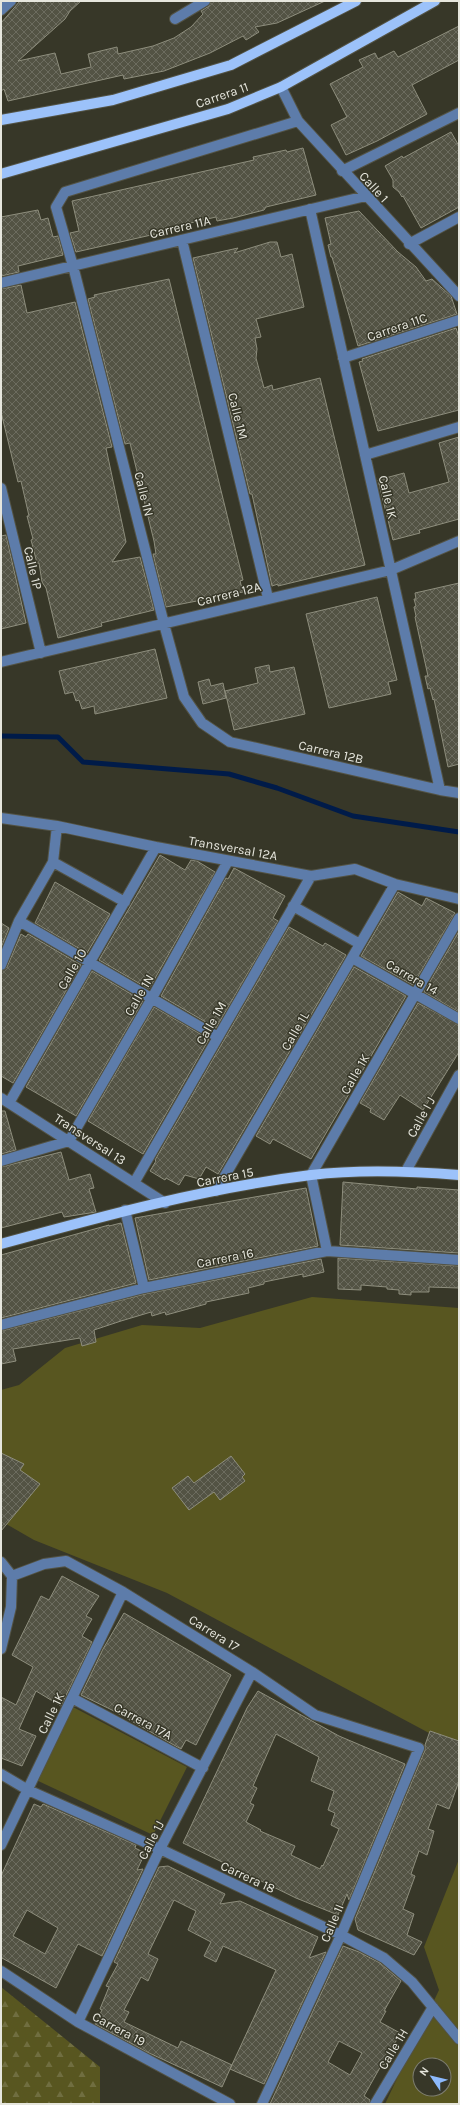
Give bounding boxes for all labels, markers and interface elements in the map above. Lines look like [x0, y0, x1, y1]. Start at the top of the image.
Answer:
street label: Carrera 11 [194, 79, 250, 111]
street label: Calle 1 [356, 168, 392, 206]
street label: Carrera 11A [148, 213, 213, 241]
street label: Carrera 11C [365, 310, 429, 344]
street label: Calle 1M [225, 391, 251, 441]
street label: Calle 1N [131, 470, 157, 518]
street label: Calle 1K [376, 474, 400, 520]
street label: Calle 1P [21, 545, 45, 591]
street label: Carrera 12A [195, 579, 263, 609]
street label: Carrera 12B [297, 737, 365, 767]
street label: Transversal 12A [187, 833, 279, 863]
street label: Calle 1O [54, 946, 90, 992]
street label: Carrera 14 [383, 956, 441, 998]
street label: Calle 1N [121, 972, 157, 1018]
street label: Calle 1M [193, 999, 229, 1047]
street label: Calle 1L [278, 1009, 312, 1053]
street label: Calle 1K [337, 1051, 373, 1097]
street label: Calle I J [404, 1094, 438, 1140]
street label: Transversal 13 [51, 1110, 129, 1168]
street label: Carrera 15 [195, 1164, 255, 1190]
street label: Carrera 16 [195, 1245, 255, 1271]
street label: Carrera 17 [186, 1612, 242, 1654]
street label: Calle 1K [35, 1690, 68, 1736]
street label: Carrera 17A [111, 1699, 175, 1743]
street label: Calle 1J [135, 1818, 167, 1862]
street label: Carrera 18 [218, 1858, 278, 1896]
street label: Calle 1I [317, 1902, 347, 1944]
street label: Carrera 19 [90, 2009, 148, 2049]
street label: Calle 1H [375, 2026, 411, 2072]
north arrow [412, 2057, 452, 2097]
text: N [417, 2065, 432, 2079]

